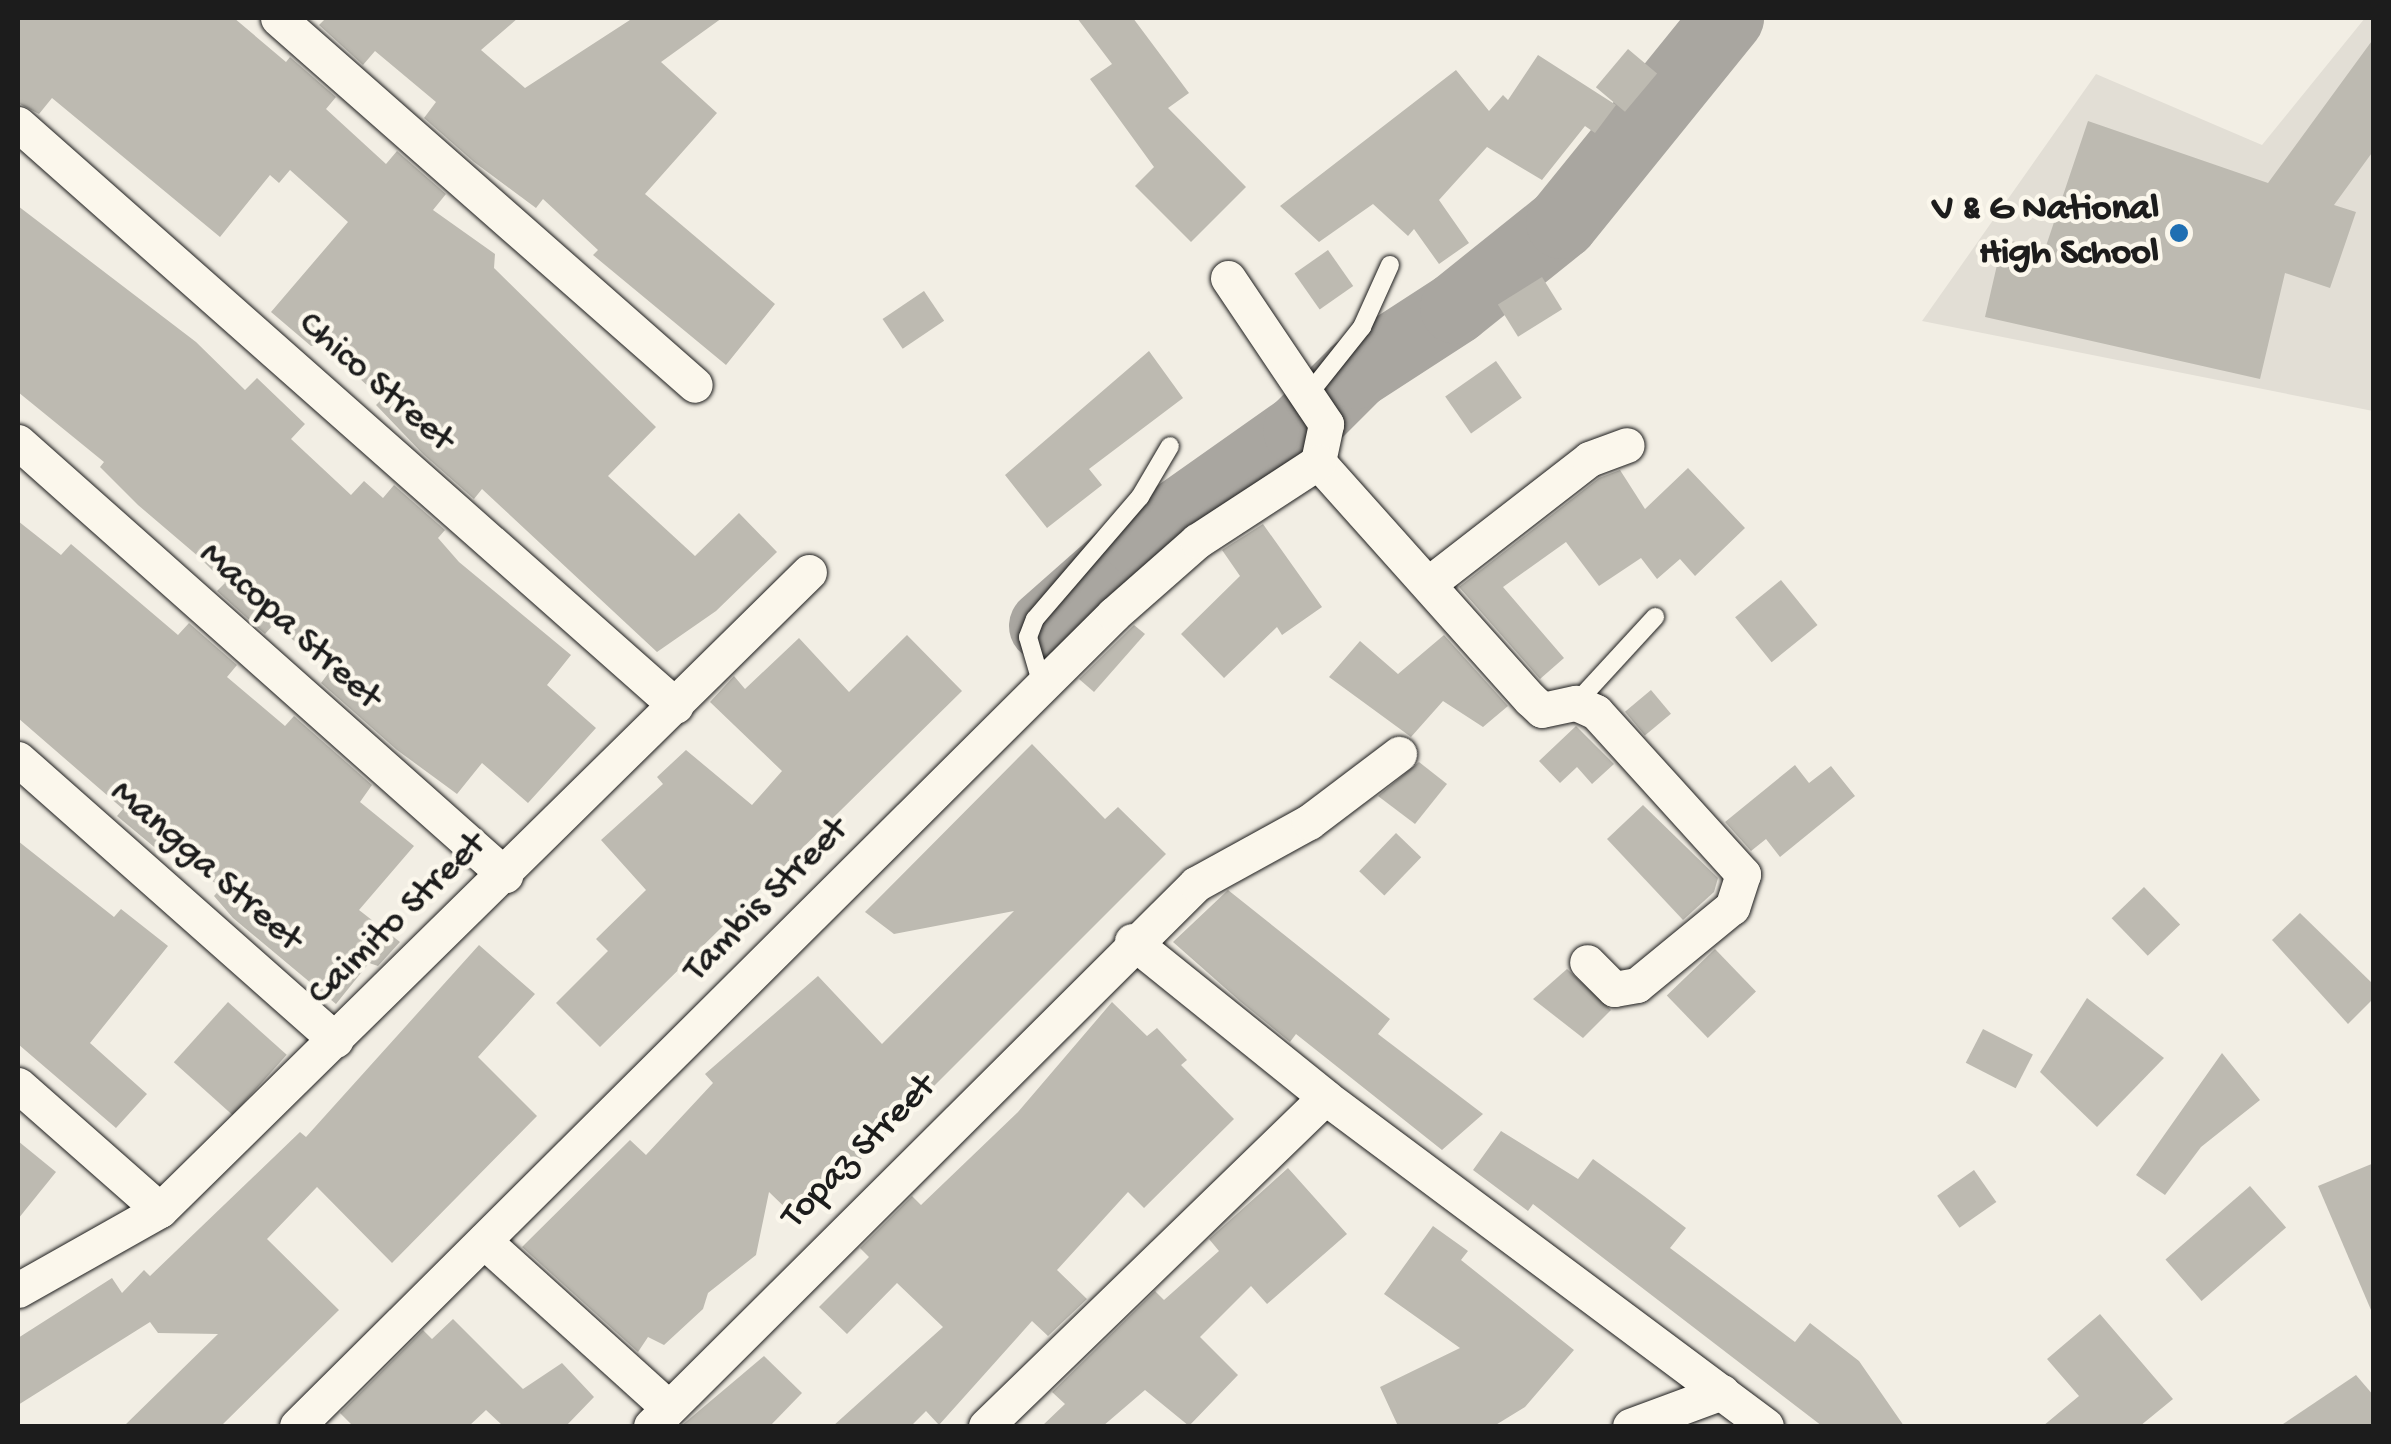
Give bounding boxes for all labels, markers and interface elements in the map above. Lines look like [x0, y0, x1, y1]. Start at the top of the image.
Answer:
place label: V & G National High School [1932, 188, 2159, 278]
marker: V & G National High School [2168, 222, 2190, 244]
street label: Chico Street [288, 303, 462, 463]
street label: Macopa Street [188, 533, 390, 721]
street label: Mangga Street [99, 771, 311, 963]
street label: Tambis Street [675, 809, 859, 993]
street label: Caimito Street [299, 823, 497, 1017]
street label: Topaz Street [773, 1066, 947, 1240]

